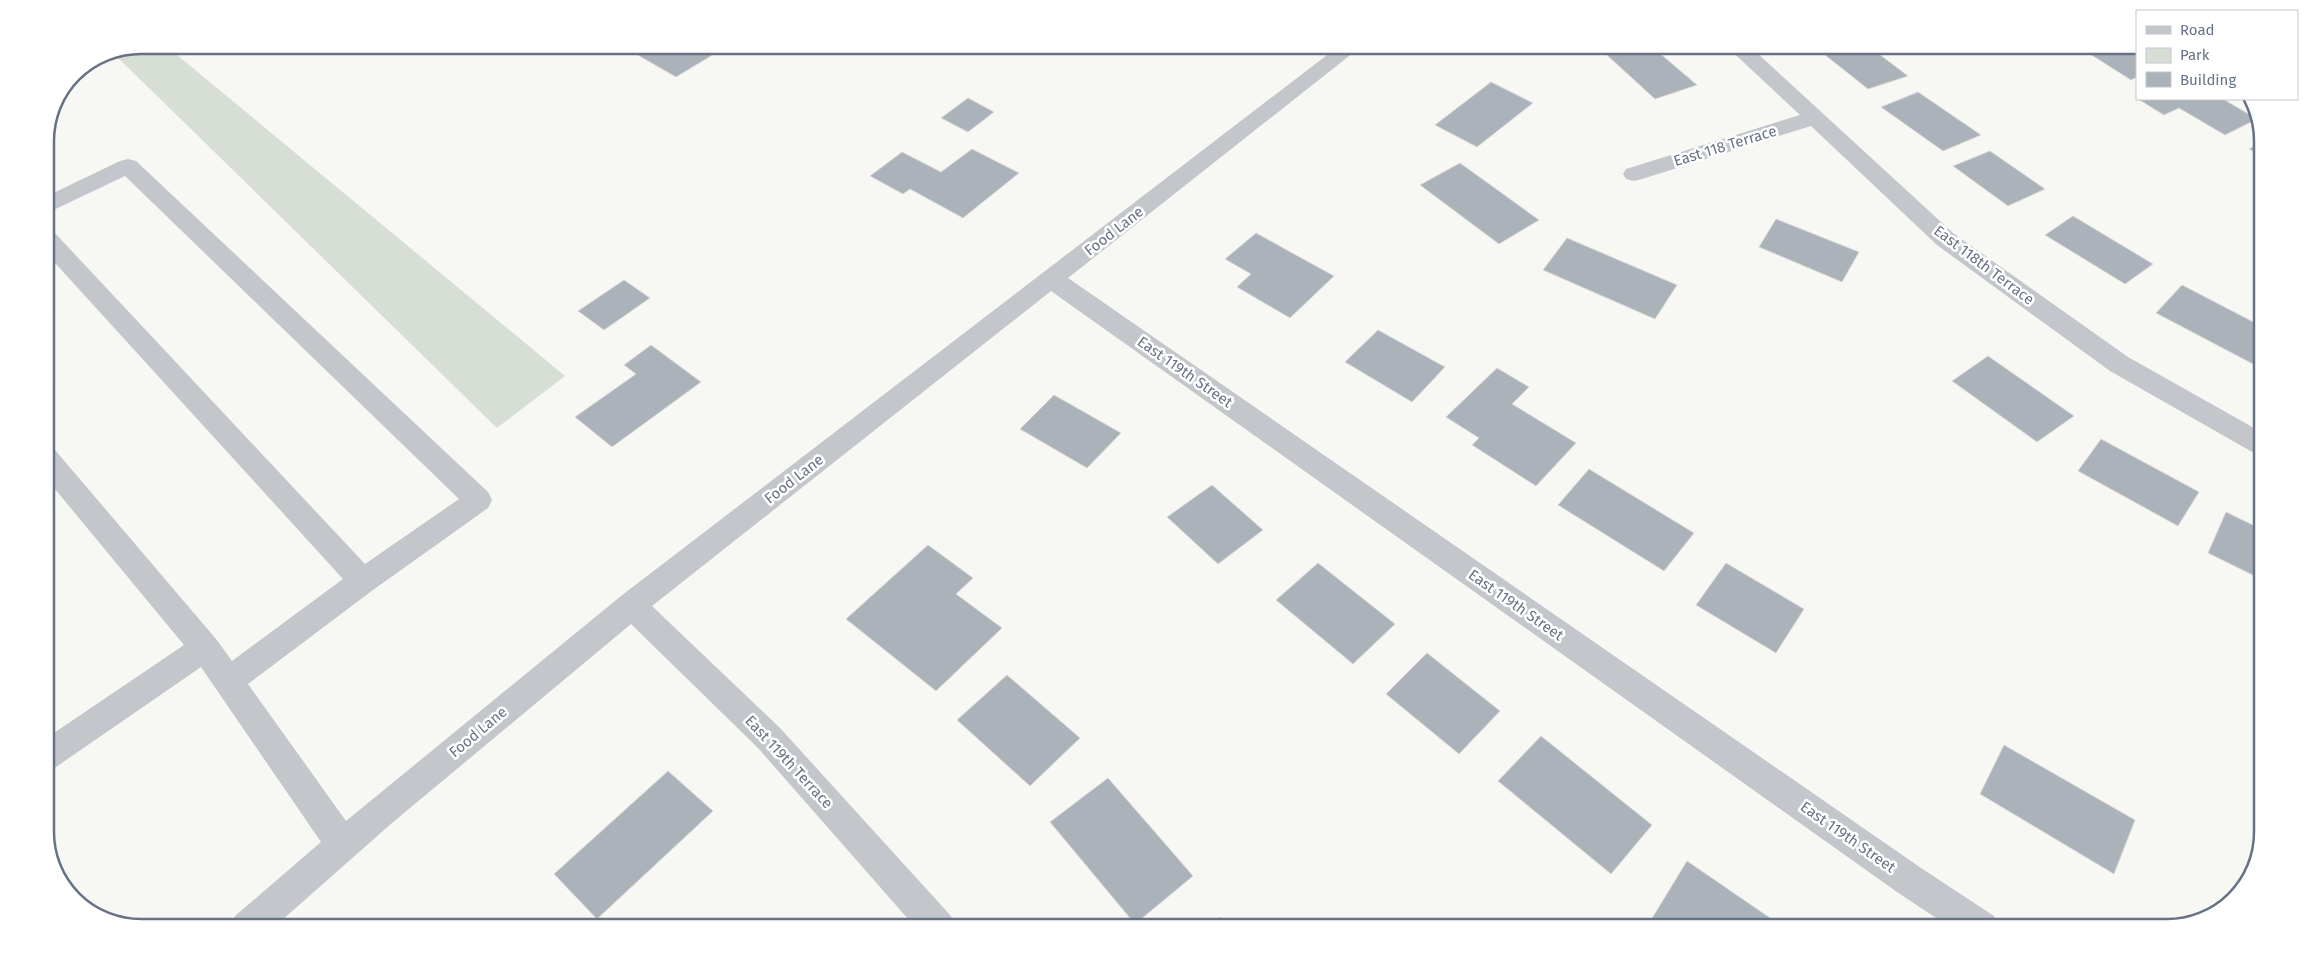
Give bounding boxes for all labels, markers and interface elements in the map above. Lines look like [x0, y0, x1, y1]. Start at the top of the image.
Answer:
legend [2136, 10, 2298, 100]
text: Road [2180, 21, 2215, 39]
text: Park [2180, 46, 2210, 64]
text: Building [2180, 71, 2236, 89]
street label: East 118 Terrace [1671, 122, 1779, 170]
street label: Food Lane [1081, 202, 1147, 260]
street label: East 118th Terrace [1930, 221, 2038, 309]
street label: East 119th Street [1134, 333, 1236, 412]
street label: Food Lane [761, 450, 827, 508]
street label: East 119th Street [1465, 566, 1567, 645]
street label: Food Lane [445, 703, 511, 761]
street label: East 119th Terrace [741, 712, 837, 812]
street label: East 119th Street [1797, 798, 1899, 877]

